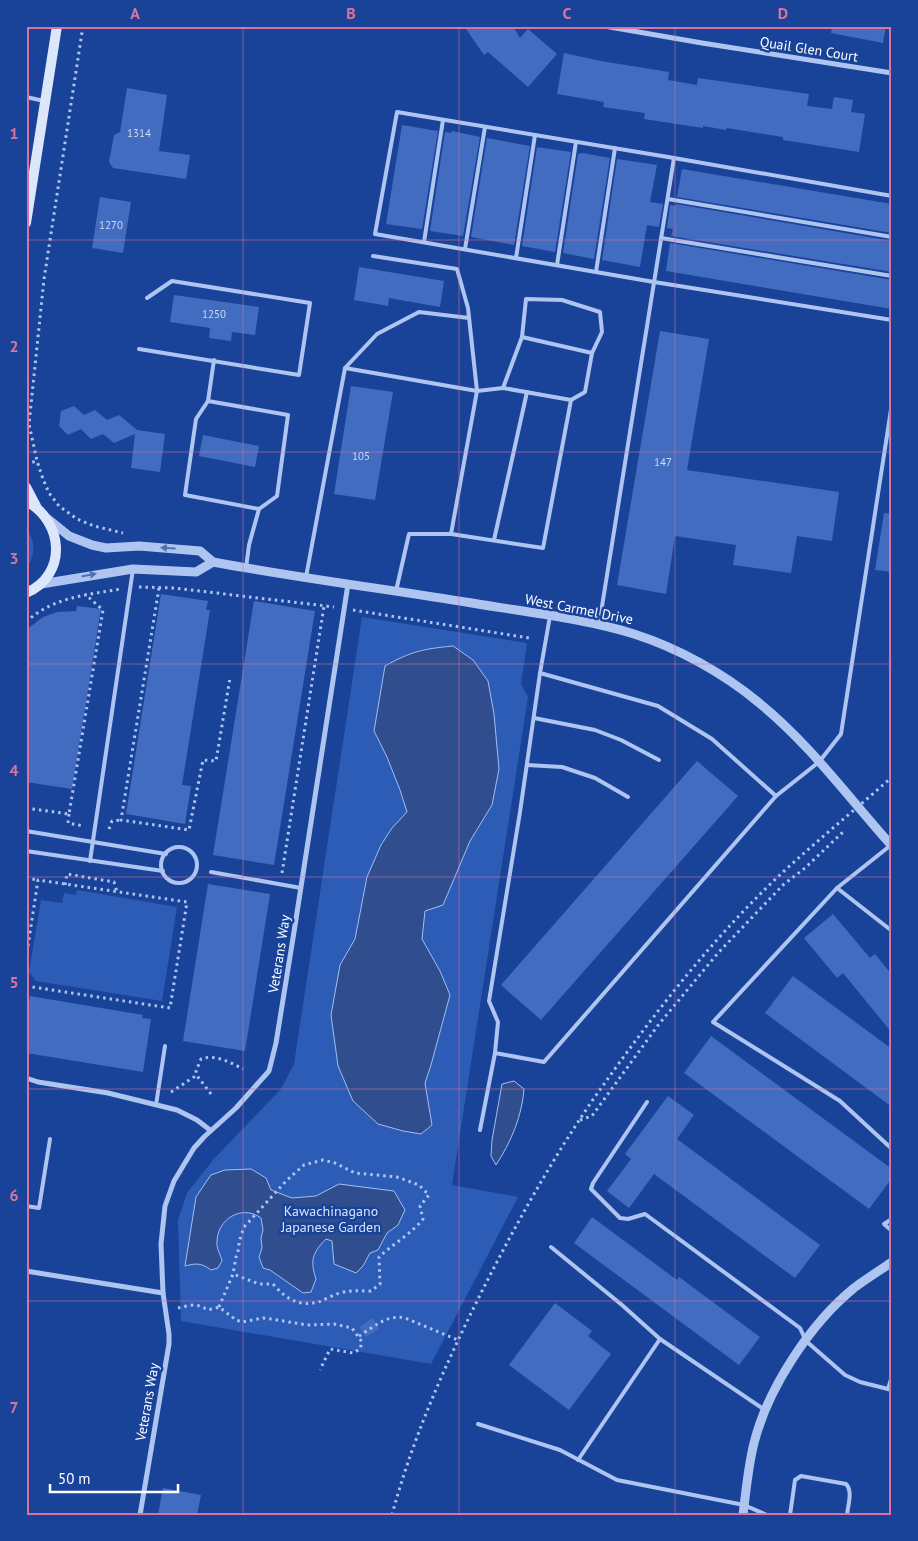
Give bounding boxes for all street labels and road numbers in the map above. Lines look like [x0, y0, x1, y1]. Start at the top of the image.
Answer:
street label: Quail Glen Court [759, 32, 860, 66]
street label: West Carmel Drive [523, 590, 635, 628]
street label: Veterans Way [264, 913, 294, 995]
street label: Veterans Way [131, 1361, 163, 1444]

